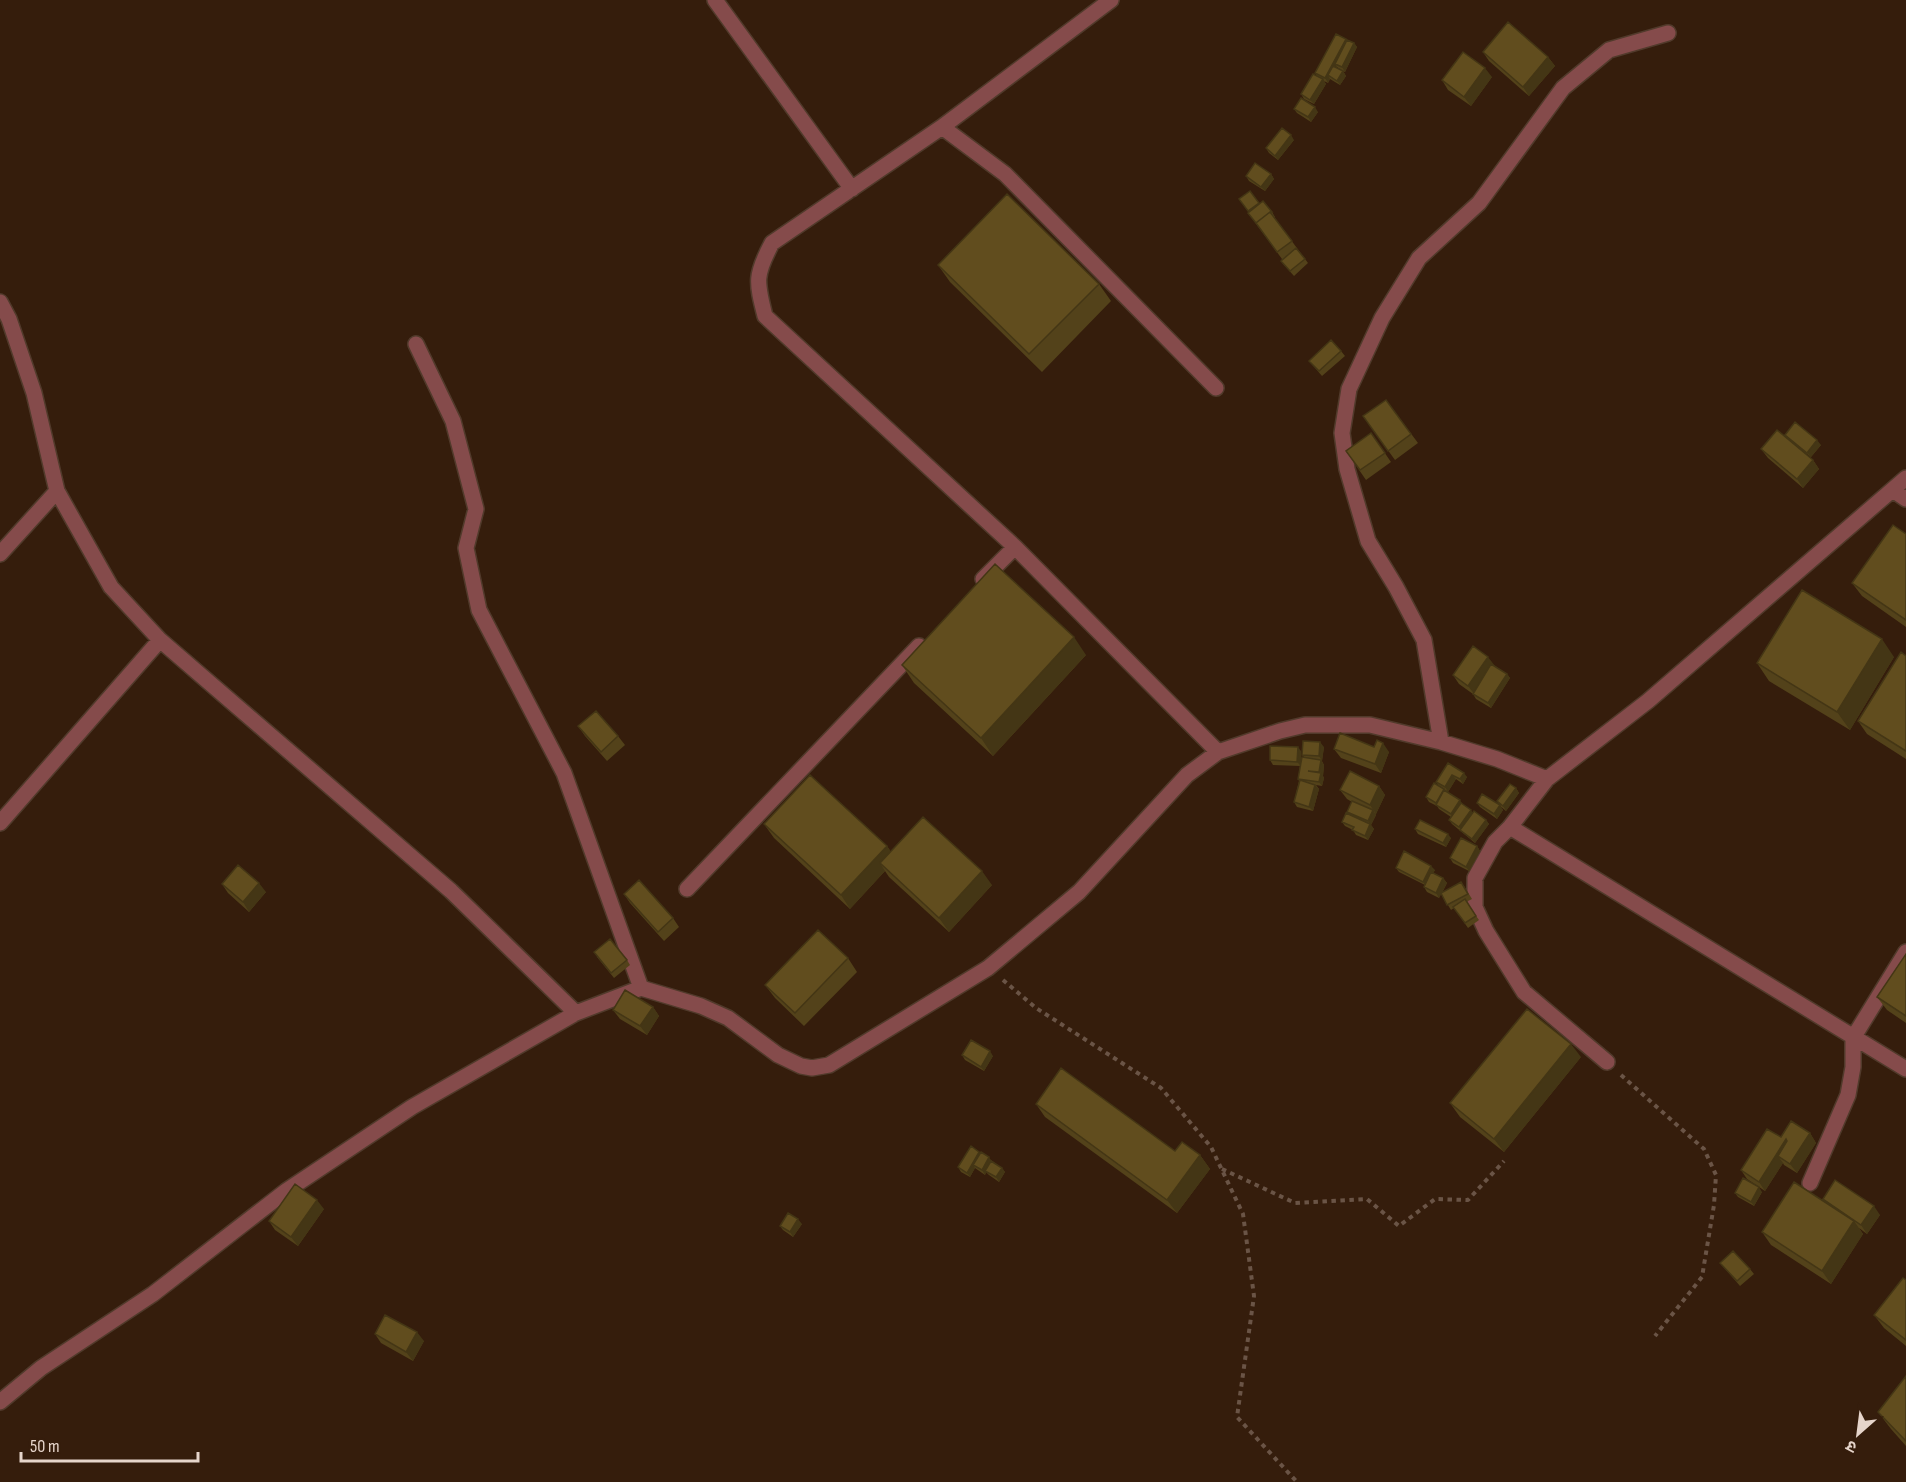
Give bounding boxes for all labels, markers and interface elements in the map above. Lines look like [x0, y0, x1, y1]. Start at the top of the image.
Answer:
north arrow [1828, 1404, 1888, 1464]
scale bar [21, 1425, 198, 1463]
text: उ [1843, 1435, 1860, 1457]
text: 50 m [30, 1436, 60, 1457]

